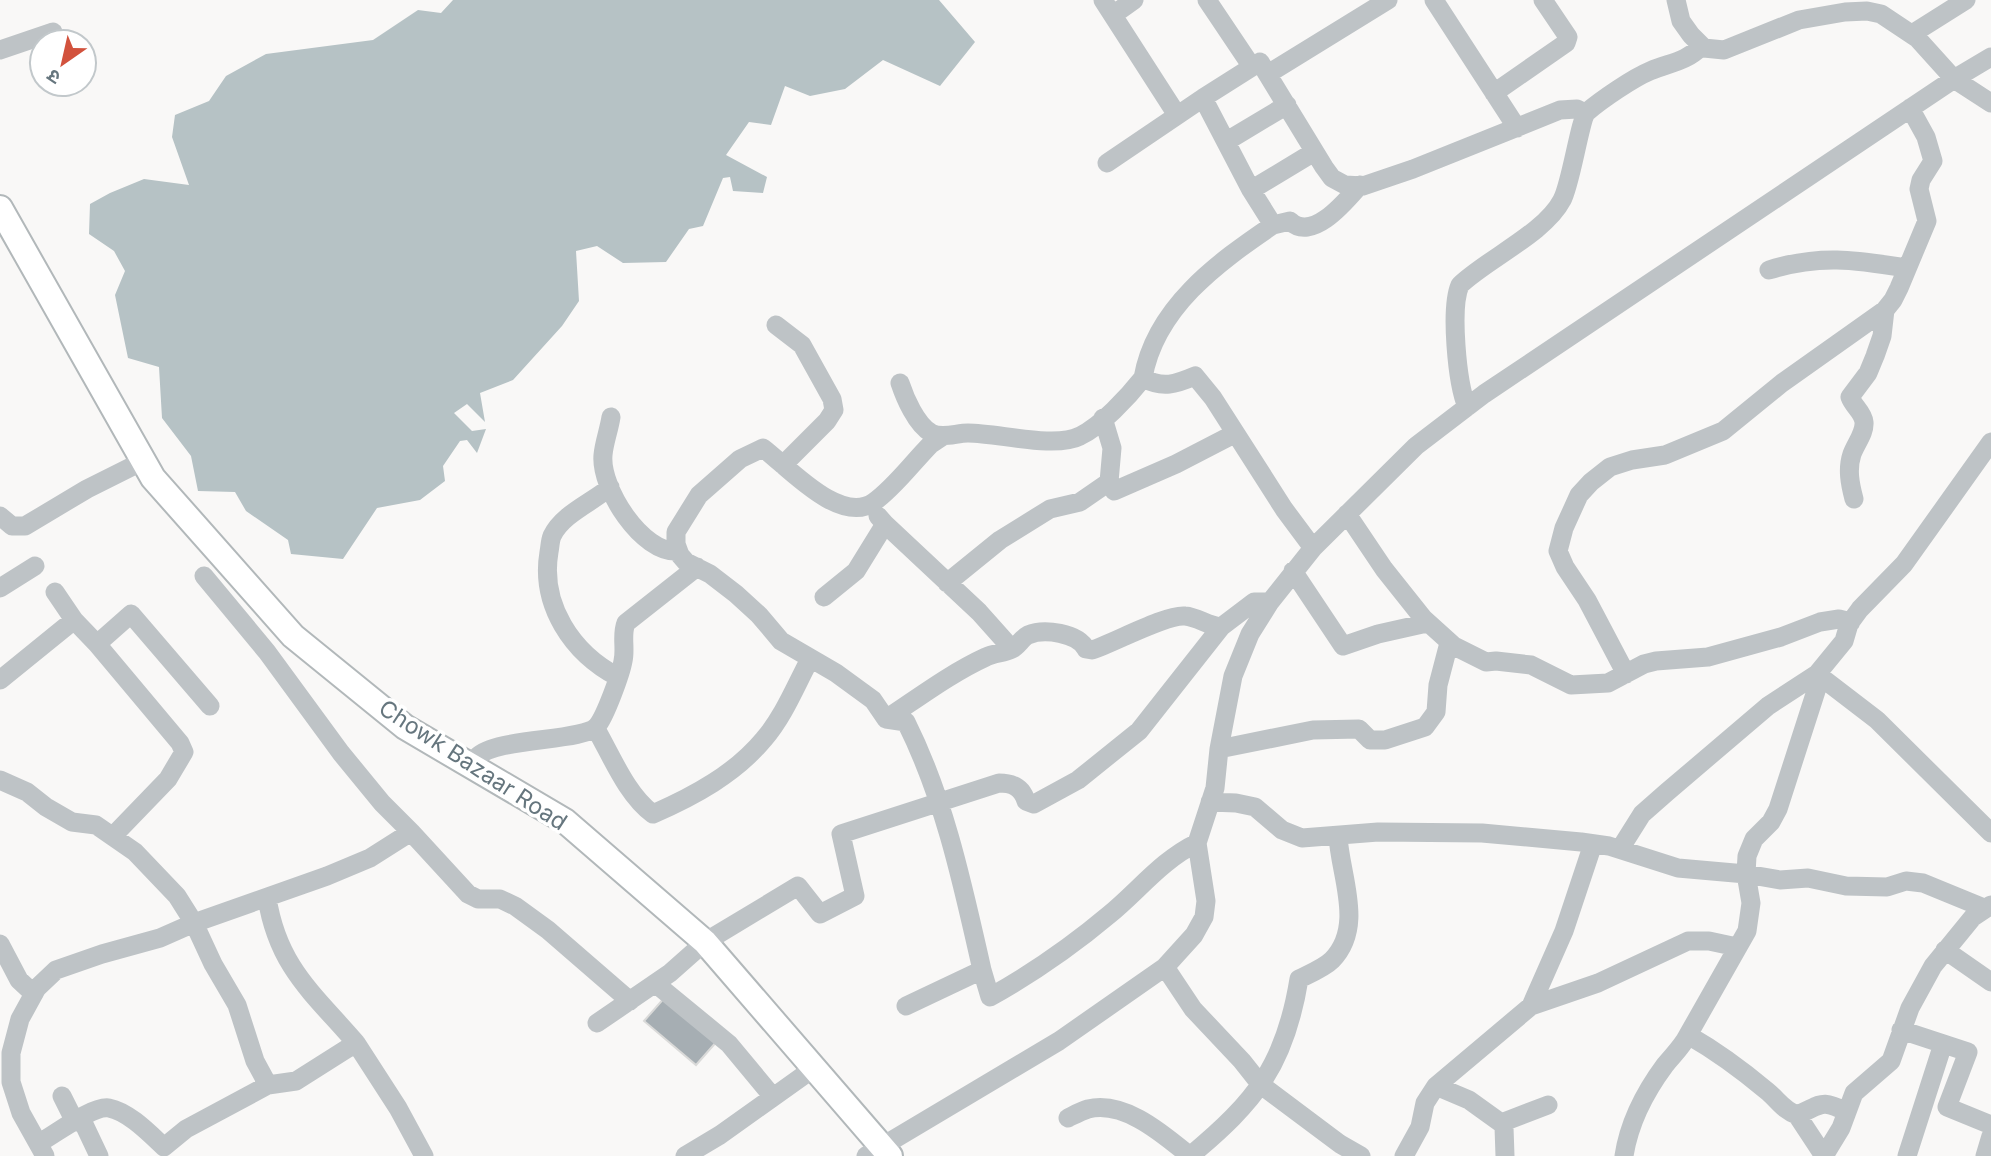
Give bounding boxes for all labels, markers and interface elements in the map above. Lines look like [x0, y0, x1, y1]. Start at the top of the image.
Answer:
north arrow [28, 28, 98, 98]
text: उ [42, 64, 65, 89]
street label: Chowk Bazaar Road [374, 694, 572, 836]

